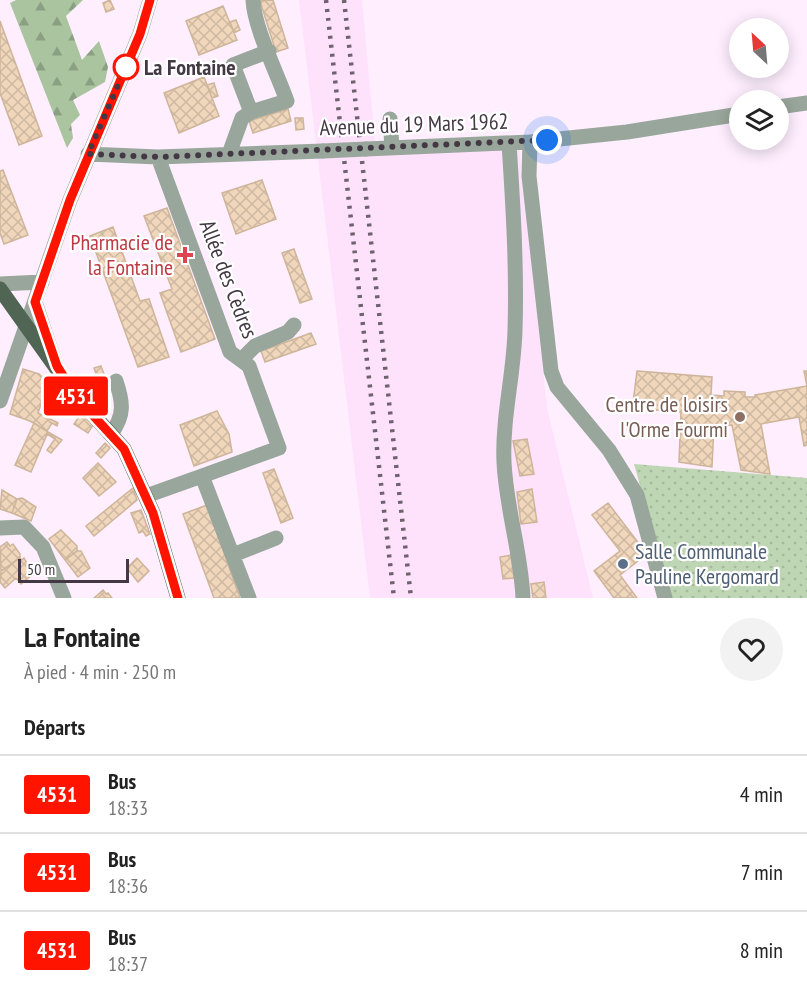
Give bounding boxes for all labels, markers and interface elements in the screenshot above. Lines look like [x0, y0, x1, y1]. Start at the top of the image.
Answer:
north arrow [729, 18, 789, 78]
map controls [729, 18, 789, 150]
place label: La Fontaine [144, 53, 236, 81]
marker: La Fontaine [113, 54, 139, 80]
button: layers [729, 90, 789, 150]
street label: Avenue du 19 Mars 1962 [319, 107, 509, 141]
your location [532, 125, 562, 155]
street label: Allée des Cèdres [194, 216, 264, 342]
place label: Pharmacie de la Fontaine [70, 228, 173, 281]
marker: Pharmacie de la Fontaine [178, 248, 192, 262]
line badge: 4531 [34, 376, 118, 416]
text: 4531 [56, 383, 96, 410]
place label: Centre de loisirs l'Orme Fourmi [606, 390, 728, 443]
marker: Centre de loisirs l'Orme Fourmi [733, 410, 747, 424]
place label: Salle Communale Pauline Kergomard [635, 537, 779, 590]
scale bar [18, 556, 129, 584]
marker: Salle Communale Pauline Kergomard [616, 557, 630, 571]
text: 50 m [27, 559, 55, 579]
text: La Fontaine [24, 618, 141, 655]
button: heart [720, 618, 783, 681]
text: À pied · 4 min · 250 m [24, 659, 176, 685]
text: Départs [24, 713, 85, 741]
text: Bus [108, 767, 136, 795]
text: 4 min [740, 780, 783, 808]
text: 4531 [37, 781, 77, 808]
text: 18:33 [108, 795, 148, 821]
text: Bus [108, 845, 136, 873]
text: 7 min [741, 858, 783, 886]
text: 4531 [37, 859, 77, 886]
text: 18:36 [108, 873, 148, 899]
text: Bus [108, 923, 136, 951]
text: 8 min [740, 936, 783, 964]
text: 4531 [37, 937, 77, 964]
text: 18:37 [108, 951, 148, 977]

